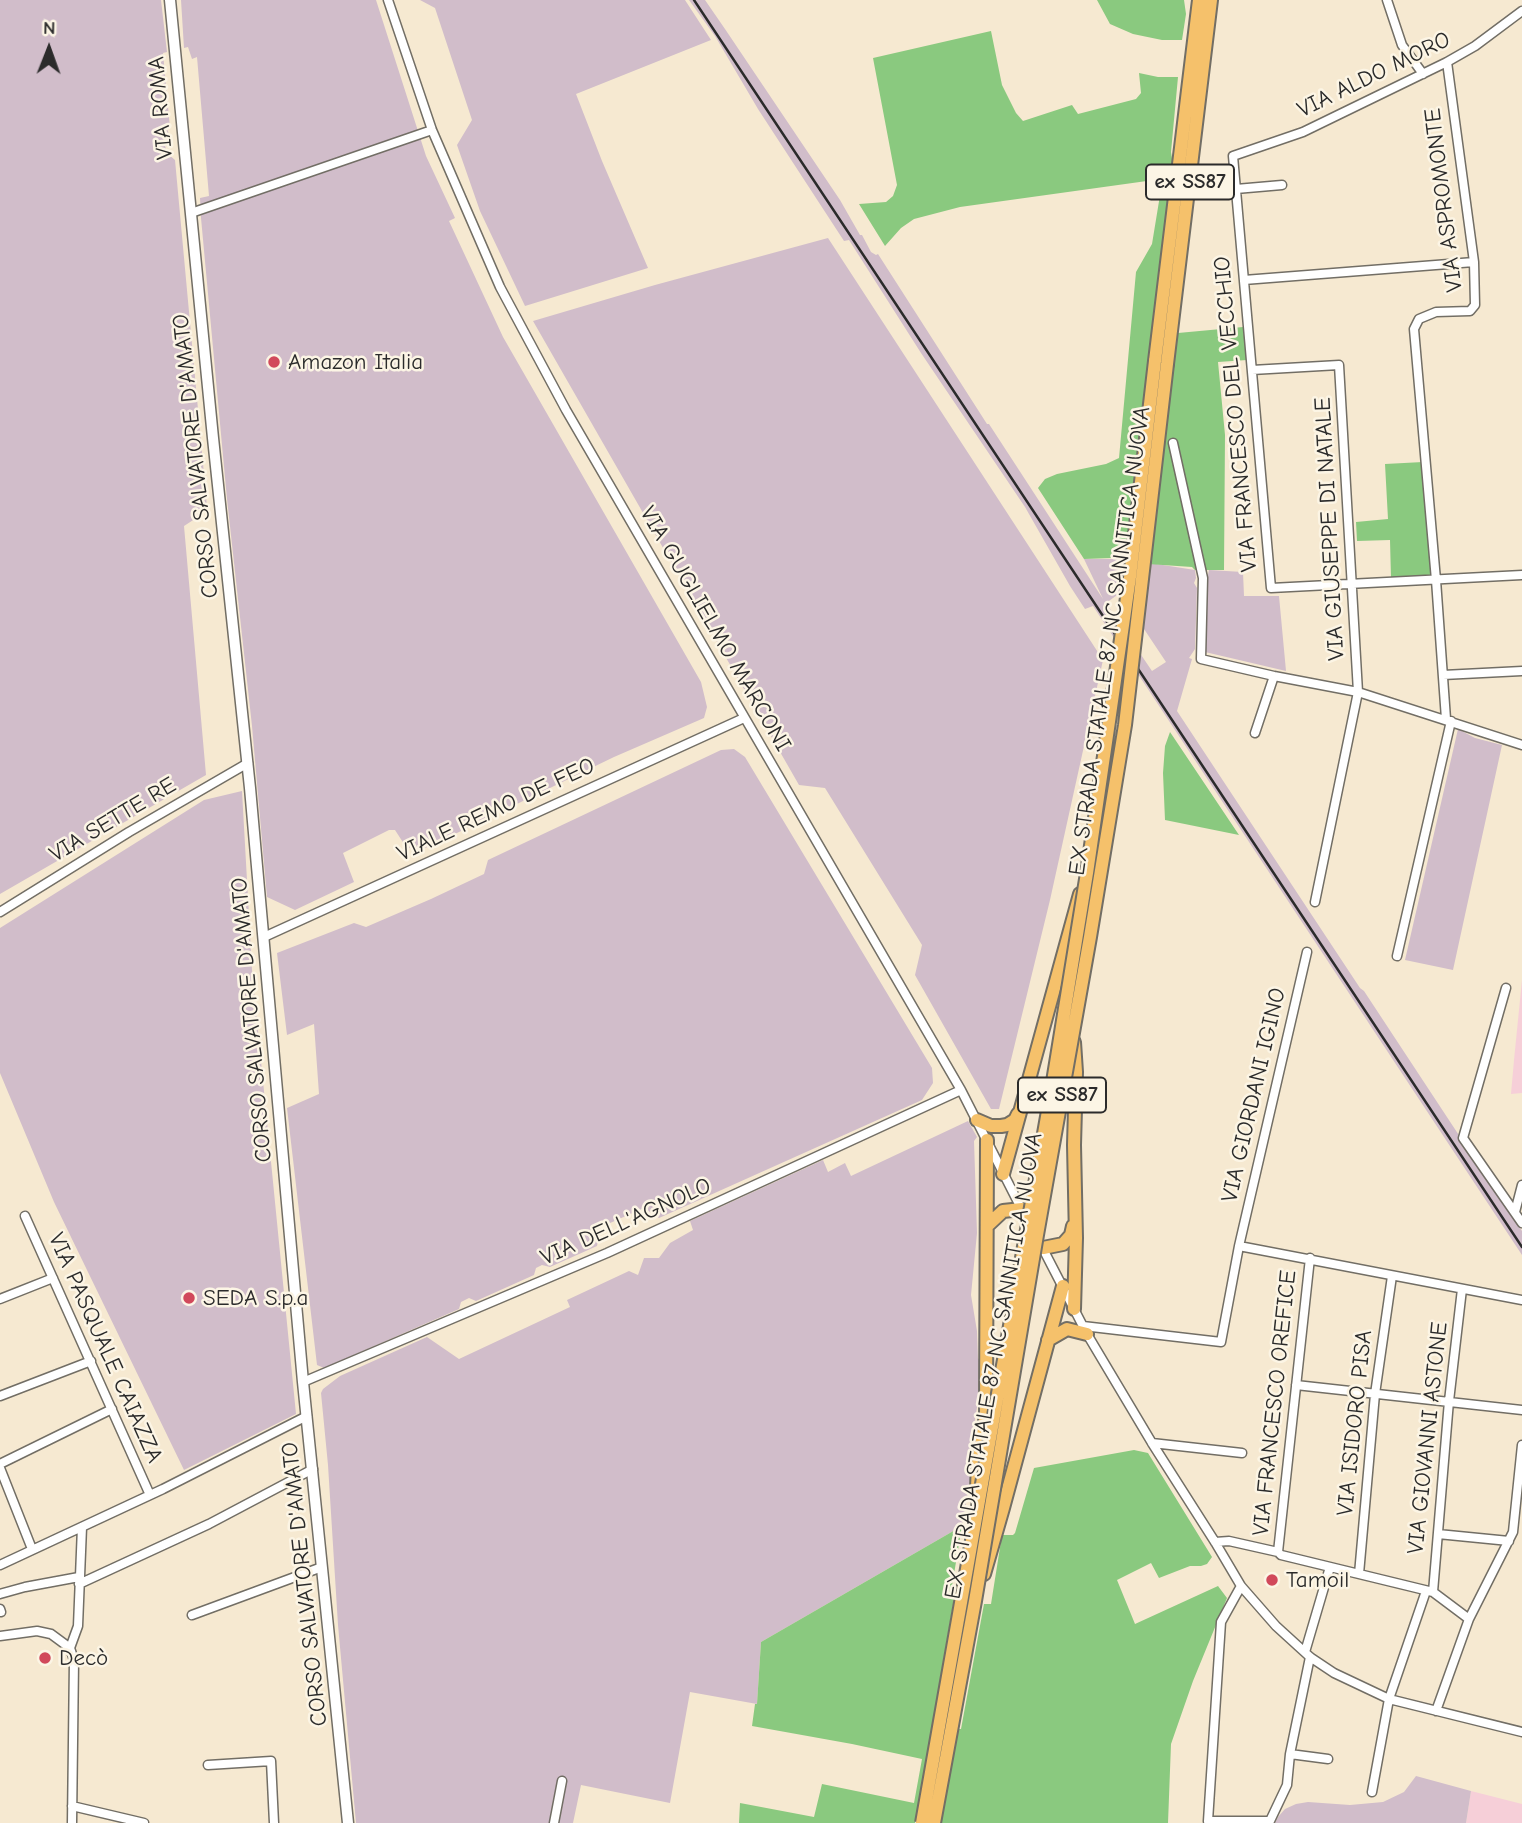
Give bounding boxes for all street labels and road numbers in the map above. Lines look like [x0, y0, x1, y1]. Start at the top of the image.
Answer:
street label: VIA ALDO MORO [1293, 26, 1455, 124]
street label: VIA ROMA [143, 55, 179, 161]
street label: VIA ASPROMONTE [1419, 107, 1469, 293]
road number: ex SS87 [1146, 164, 1234, 200]
street label: VIA FRANCESCO DEL VECCHIO [1208, 255, 1264, 573]
street label: CORSO SALVATORE D'AMATO [167, 312, 225, 600]
street label: VIA GIUSEPPE DI NATALE [1309, 397, 1351, 661]
street label: EX STRADA STATALE 87 NC SANNITICA NUOVA [1063, 405, 1157, 877]
street label: VIA GUGLIELMO MARCONI [634, 502, 796, 756]
street label: VIALE REMO DE FEO [393, 752, 599, 868]
street label: VIA SETTE RE [45, 771, 181, 869]
street label: CORSO SALVATORE D'AMATO [226, 876, 278, 1164]
street label: VIA GIORDANI IGINO [1216, 985, 1292, 1205]
road number: ex SS87 [1018, 1078, 1106, 1112]
street label: EX STRADA STATALE 87 NC SANNITICA NUOVA [939, 1131, 1049, 1601]
street label: VIA DELL'AGNOLO [537, 1172, 715, 1272]
street label: VIA PASQUALE CAIAZZA [42, 1229, 168, 1467]
street label: VIA FRANCESCO OREFICE [1247, 1269, 1303, 1537]
street label: VIA GIOVANNI ASTONE [1402, 1321, 1454, 1555]
street label: VIA ISIDORO PISA [1332, 1329, 1378, 1517]
street label: CORSO SALVATORE D'AMATO [276, 1440, 334, 1728]

